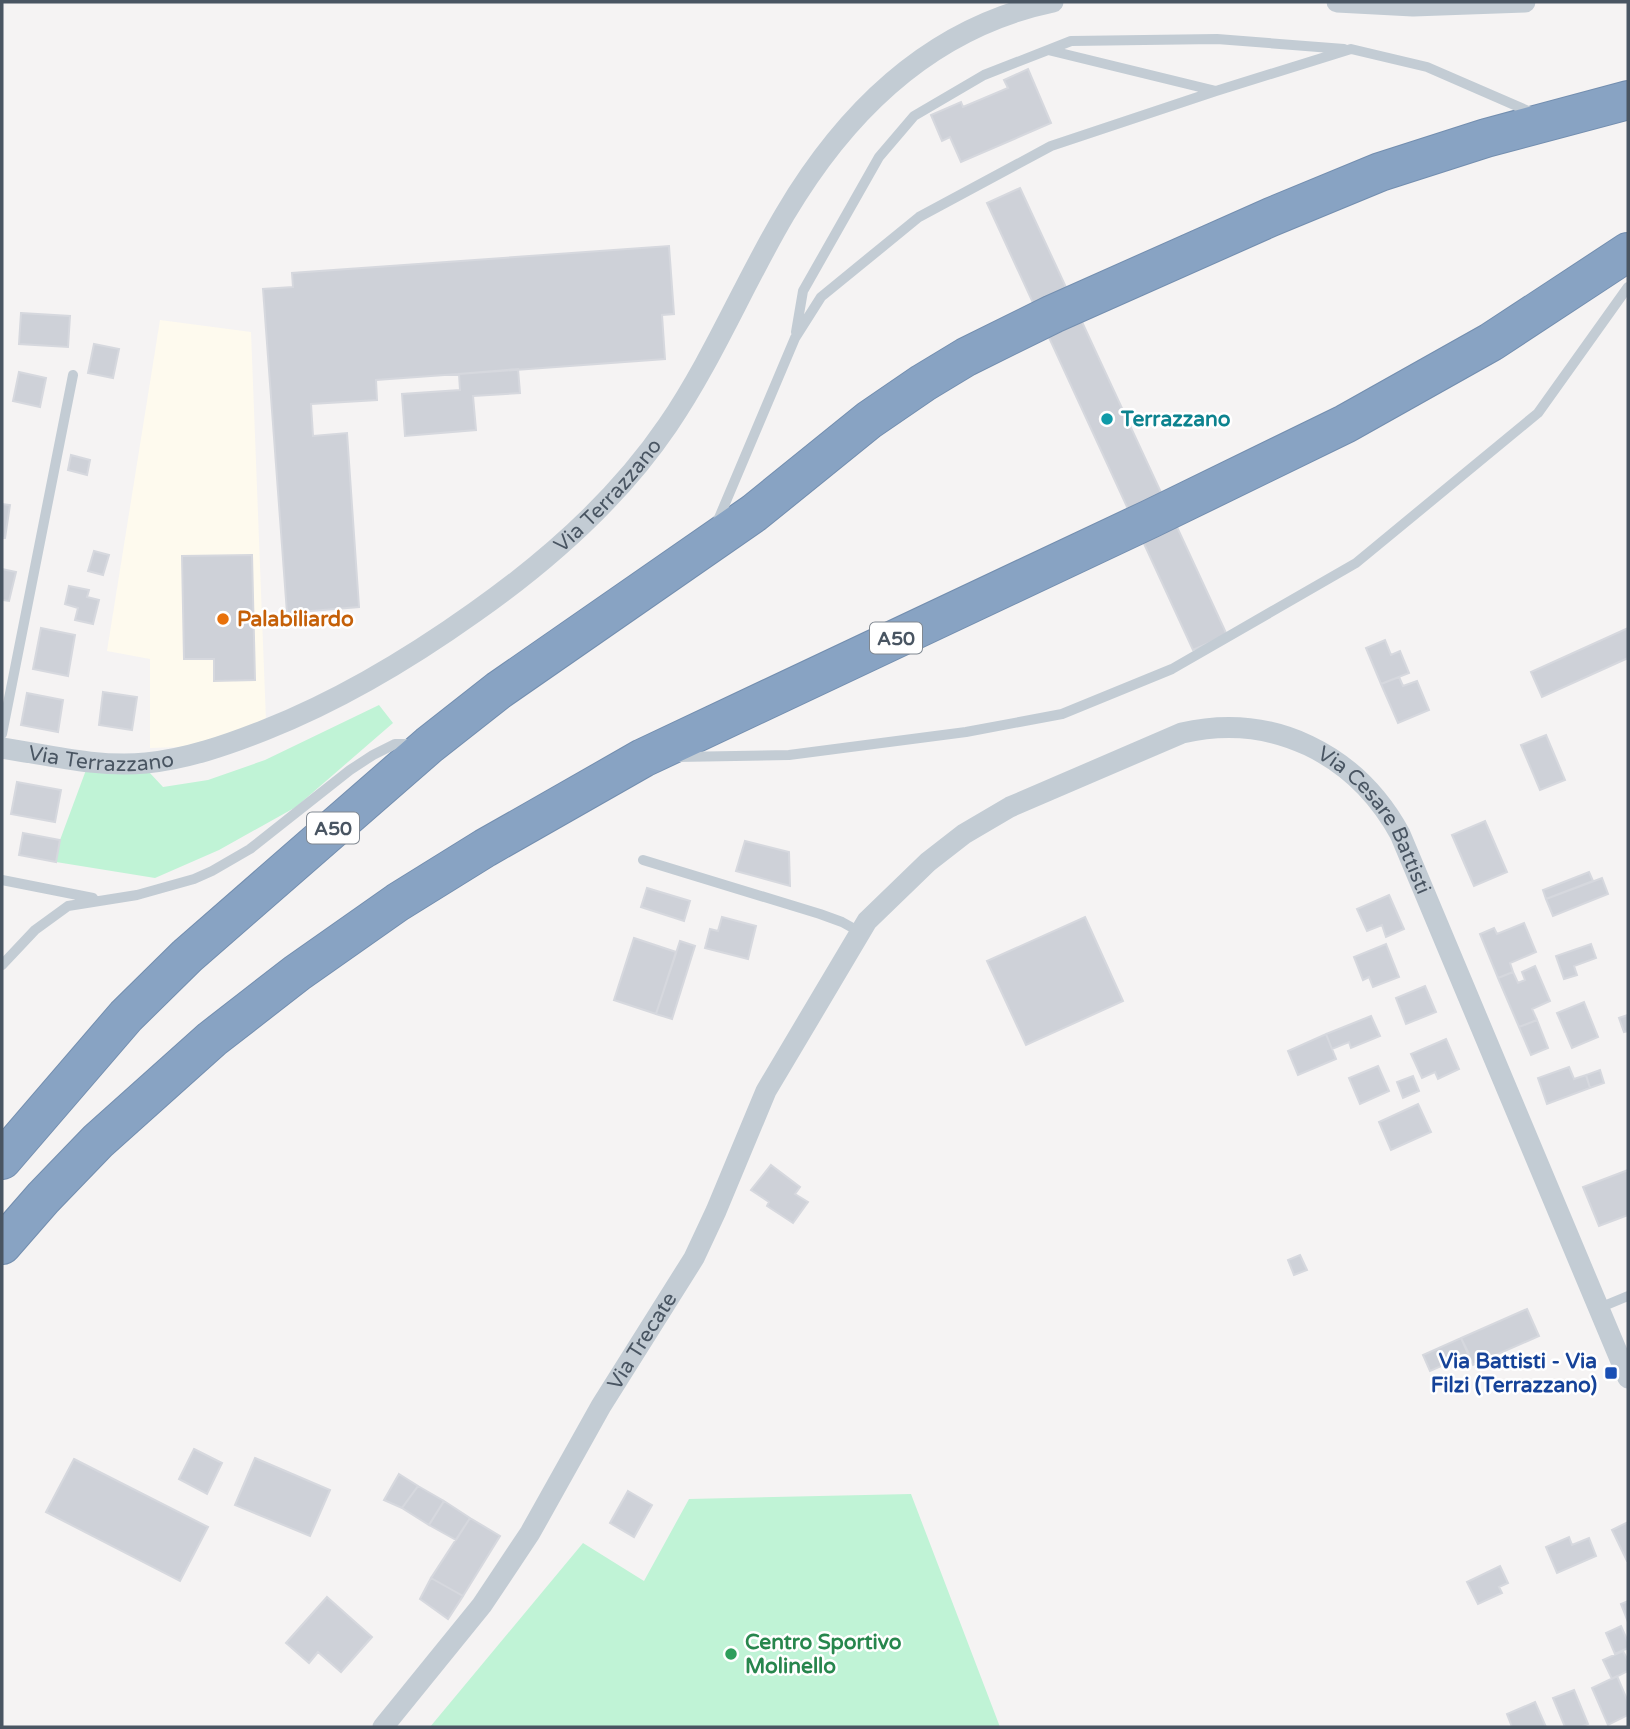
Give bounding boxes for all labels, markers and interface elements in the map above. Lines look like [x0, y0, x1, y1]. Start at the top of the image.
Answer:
place label: Terrazzano [1120, 407, 1231, 432]
marker: Terrazzano [1099, 411, 1115, 427]
street label: Via Terrazzano [549, 434, 667, 558]
place label: Palabiliardo [237, 607, 354, 632]
marker: Palabiliardo [215, 611, 231, 627]
road number: A50 [870, 622, 922, 653]
street label: Via Terrazzano [26, 741, 176, 777]
street label: Via Cesare Battisti [1313, 741, 1436, 898]
road number: A50 [307, 813, 359, 844]
street label: Via Trecate [602, 1288, 682, 1395]
place label: Via Battisti - Via Filzi (Terrazzano) [1431, 1349, 1597, 1398]
marker: Via Battisti - Via Filzi (Terrazzano) [1603, 1365, 1619, 1381]
place label: Centro Sportivo Molinello [745, 1630, 902, 1679]
marker: Centro Sportivo Molinello [723, 1646, 739, 1662]

